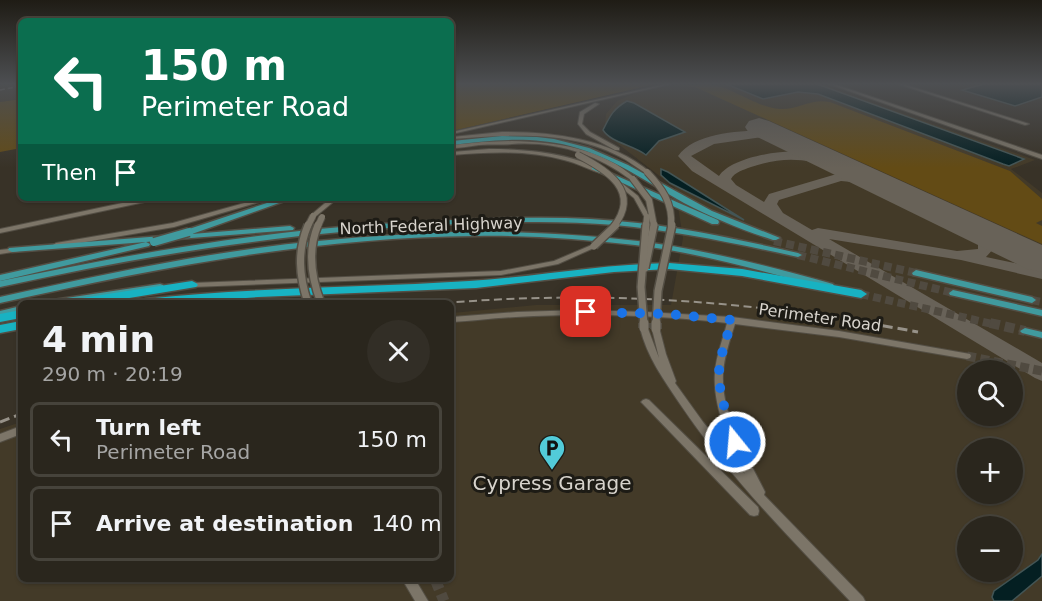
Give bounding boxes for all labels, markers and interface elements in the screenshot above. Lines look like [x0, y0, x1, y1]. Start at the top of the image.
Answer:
text: 150 m [141, 41, 287, 90]
icon: left [42, 42, 120, 120]
text: Perimeter Road [141, 91, 349, 122]
icon: arrive [109, 156, 142, 189]
text: Then [42, 160, 97, 185]
street label: North Federal Highway [339, 213, 523, 238]
pin [560, 286, 611, 337]
icon: arrive [569, 295, 602, 328]
street label: Perimeter Road [758, 300, 882, 335]
text: 4 min [42, 319, 155, 360]
button: close [367, 320, 430, 383]
map controls [957, 360, 1023, 582]
button: search [957, 360, 1023, 426]
text: 290 m · 20:19 [42, 362, 183, 386]
position arrow [703, 410, 767, 474]
text: Turn left [96, 415, 201, 440]
icon: left [45, 423, 78, 456]
text: 150 m [357, 427, 427, 452]
parking icon: Cypress Garage [537, 433, 567, 471]
button: + [957, 438, 1023, 504]
text: Perimeter Road [96, 440, 250, 464]
place label: Cypress Garage [472, 471, 632, 495]
icon: arrive [45, 507, 78, 540]
text: Arrive at destination [96, 511, 353, 536]
text: 140 m [371, 511, 442, 536]
button: − [957, 516, 1023, 582]

